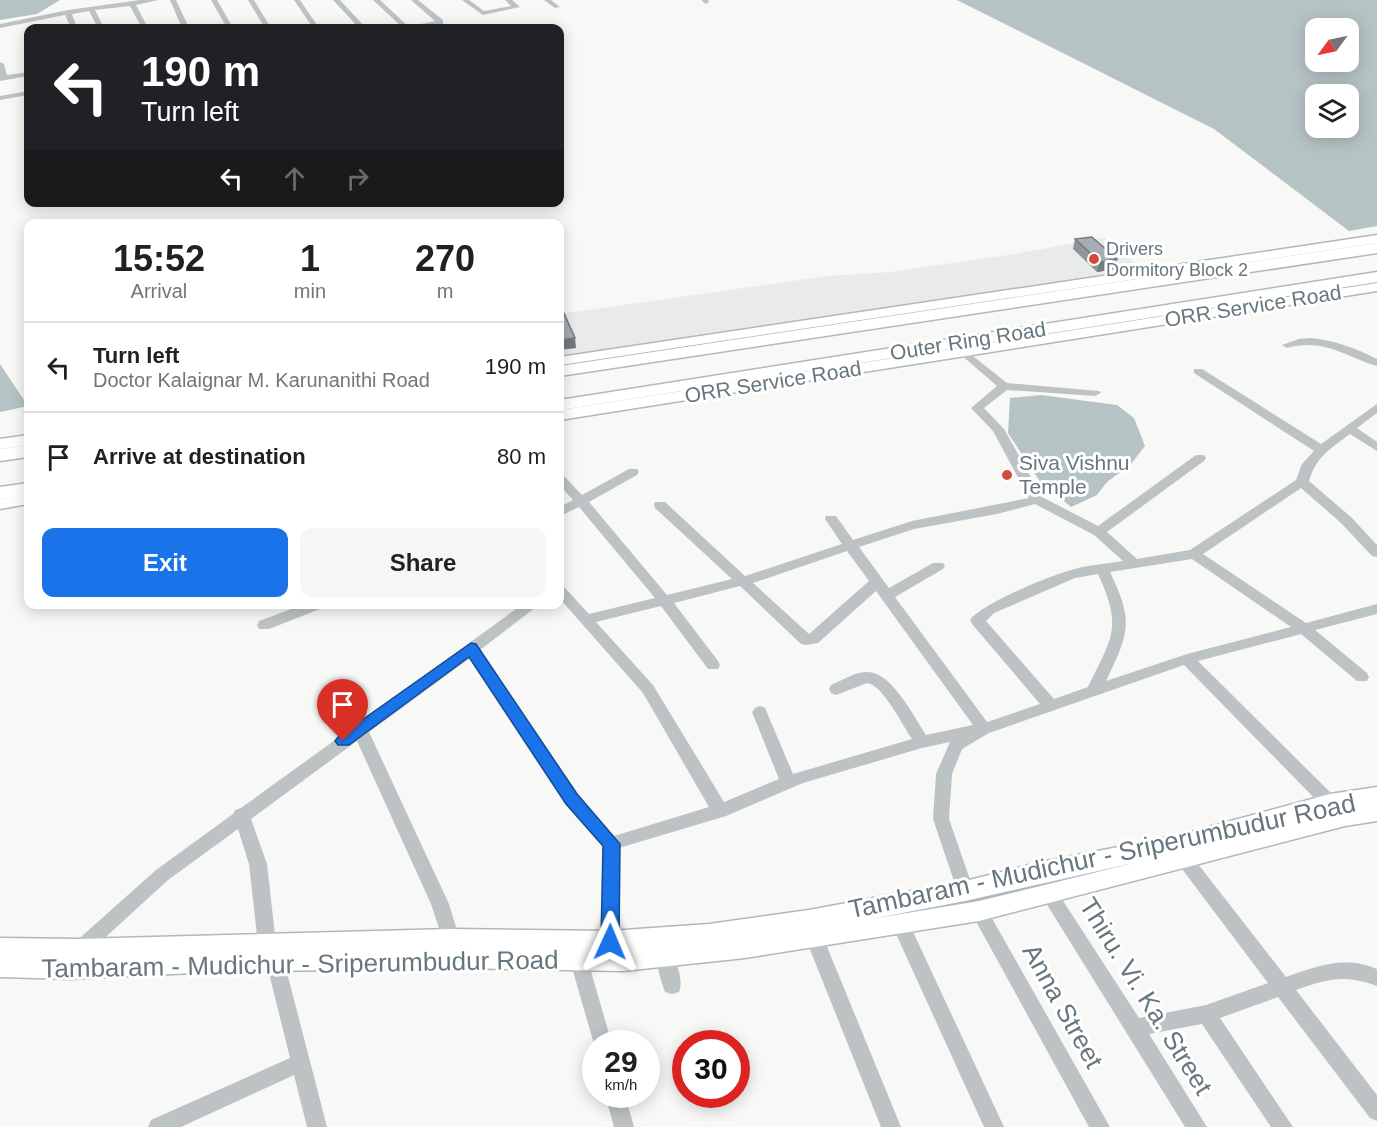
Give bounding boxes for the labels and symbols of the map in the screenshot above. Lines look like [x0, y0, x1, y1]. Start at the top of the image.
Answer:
north arrow [1305, 18, 1359, 72]
place label: Drivers Dormitory Block 2 [1106, 239, 1248, 280]
marker: Drivers Dormitory Block 2 [1087, 252, 1101, 266]
street label: ORR Service Road [1163, 280, 1343, 331]
street label: Outer Ring Road [888, 317, 1048, 364]
street label: ORR Service Road [683, 356, 863, 407]
place label: Siva Vishnu Temple [1019, 451, 1130, 498]
marker: Siva Vishnu Temple [1000, 468, 1014, 482]
pin [317, 679, 368, 741]
street label: Tambaram - Mudichur - Sriperumbudur Road [846, 788, 1358, 924]
street label: Thiru. Vi. Ka. Street [1073, 892, 1219, 1101]
position arrow [578, 910, 642, 974]
street label: Anna Street [1017, 939, 1110, 1074]
street label: Tambaram - Mudichur - Sriperumbudur Road [41, 944, 559, 984]
speed limit sign: 30 [672, 1030, 750, 1108]

